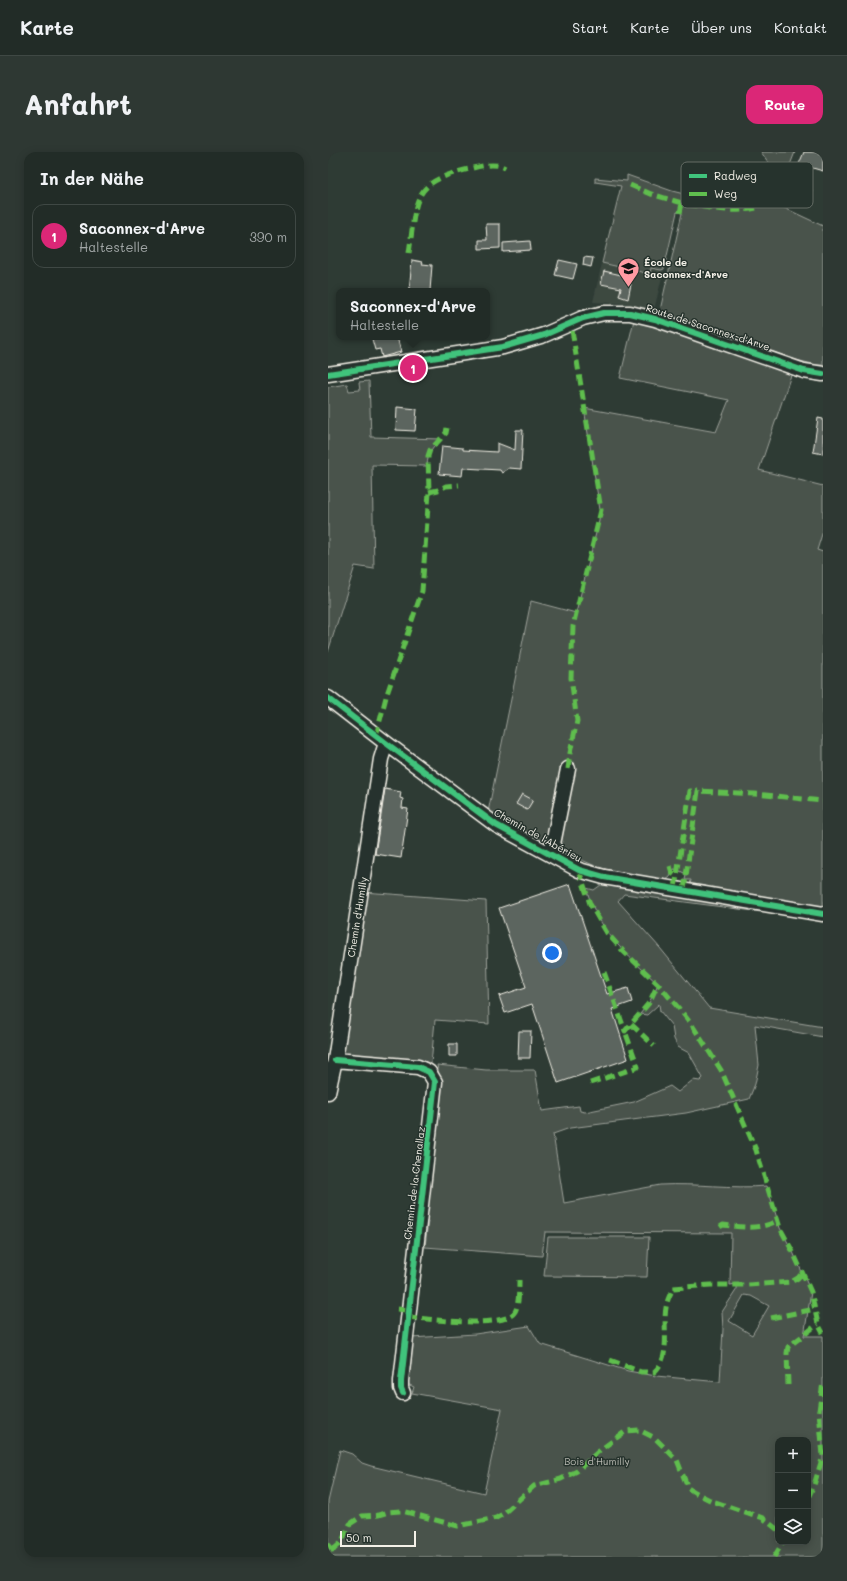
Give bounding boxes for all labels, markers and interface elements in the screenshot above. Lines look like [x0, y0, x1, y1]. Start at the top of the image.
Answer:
text: Karte [20, 15, 74, 40]
text: Start [572, 18, 608, 37]
text: Karte [630, 18, 669, 37]
text: Über uns [691, 18, 752, 37]
text: Kontakt [774, 18, 827, 37]
button: Route [746, 85, 823, 124]
text: Anfahrt [24, 86, 132, 122]
legend [681, 162, 813, 208]
text: In der Nähe [40, 167, 144, 189]
text: Radweg [714, 168, 757, 183]
text: Weg [714, 186, 737, 201]
text: Saconnex-d'Arve [79, 218, 205, 238]
text: 1 [51, 228, 57, 245]
text: 390 m [249, 228, 287, 245]
text: Haltestelle [79, 238, 148, 255]
school or university icon: École de Saconnex-d'Arve [615, 255, 641, 288]
place label: École de Saconnex-d'Arve [644, 255, 728, 281]
popup [336, 288, 490, 340]
text: Saconnex-d'Arve [350, 296, 476, 316]
street label: Route de Saconnex-d'Arve [644, 300, 772, 354]
text: Haltestelle [350, 316, 419, 333]
pin: 1 [400, 353, 426, 383]
street label: Chemin de l'Abérieu [492, 805, 584, 865]
street label: Chemin d'Humilly [344, 876, 370, 958]
your location [542, 943, 562, 963]
street label: Chemin de la Chenallaz [400, 1125, 428, 1240]
map controls [775, 1437, 811, 1545]
button: + [775, 1437, 811, 1473]
park label: Bois d'Humilly [564, 1454, 630, 1468]
button: − [775, 1473, 811, 1509]
button: layers [775, 1509, 811, 1545]
scale bar [340, 1529, 416, 1548]
text: 50 m [346, 1530, 372, 1545]

